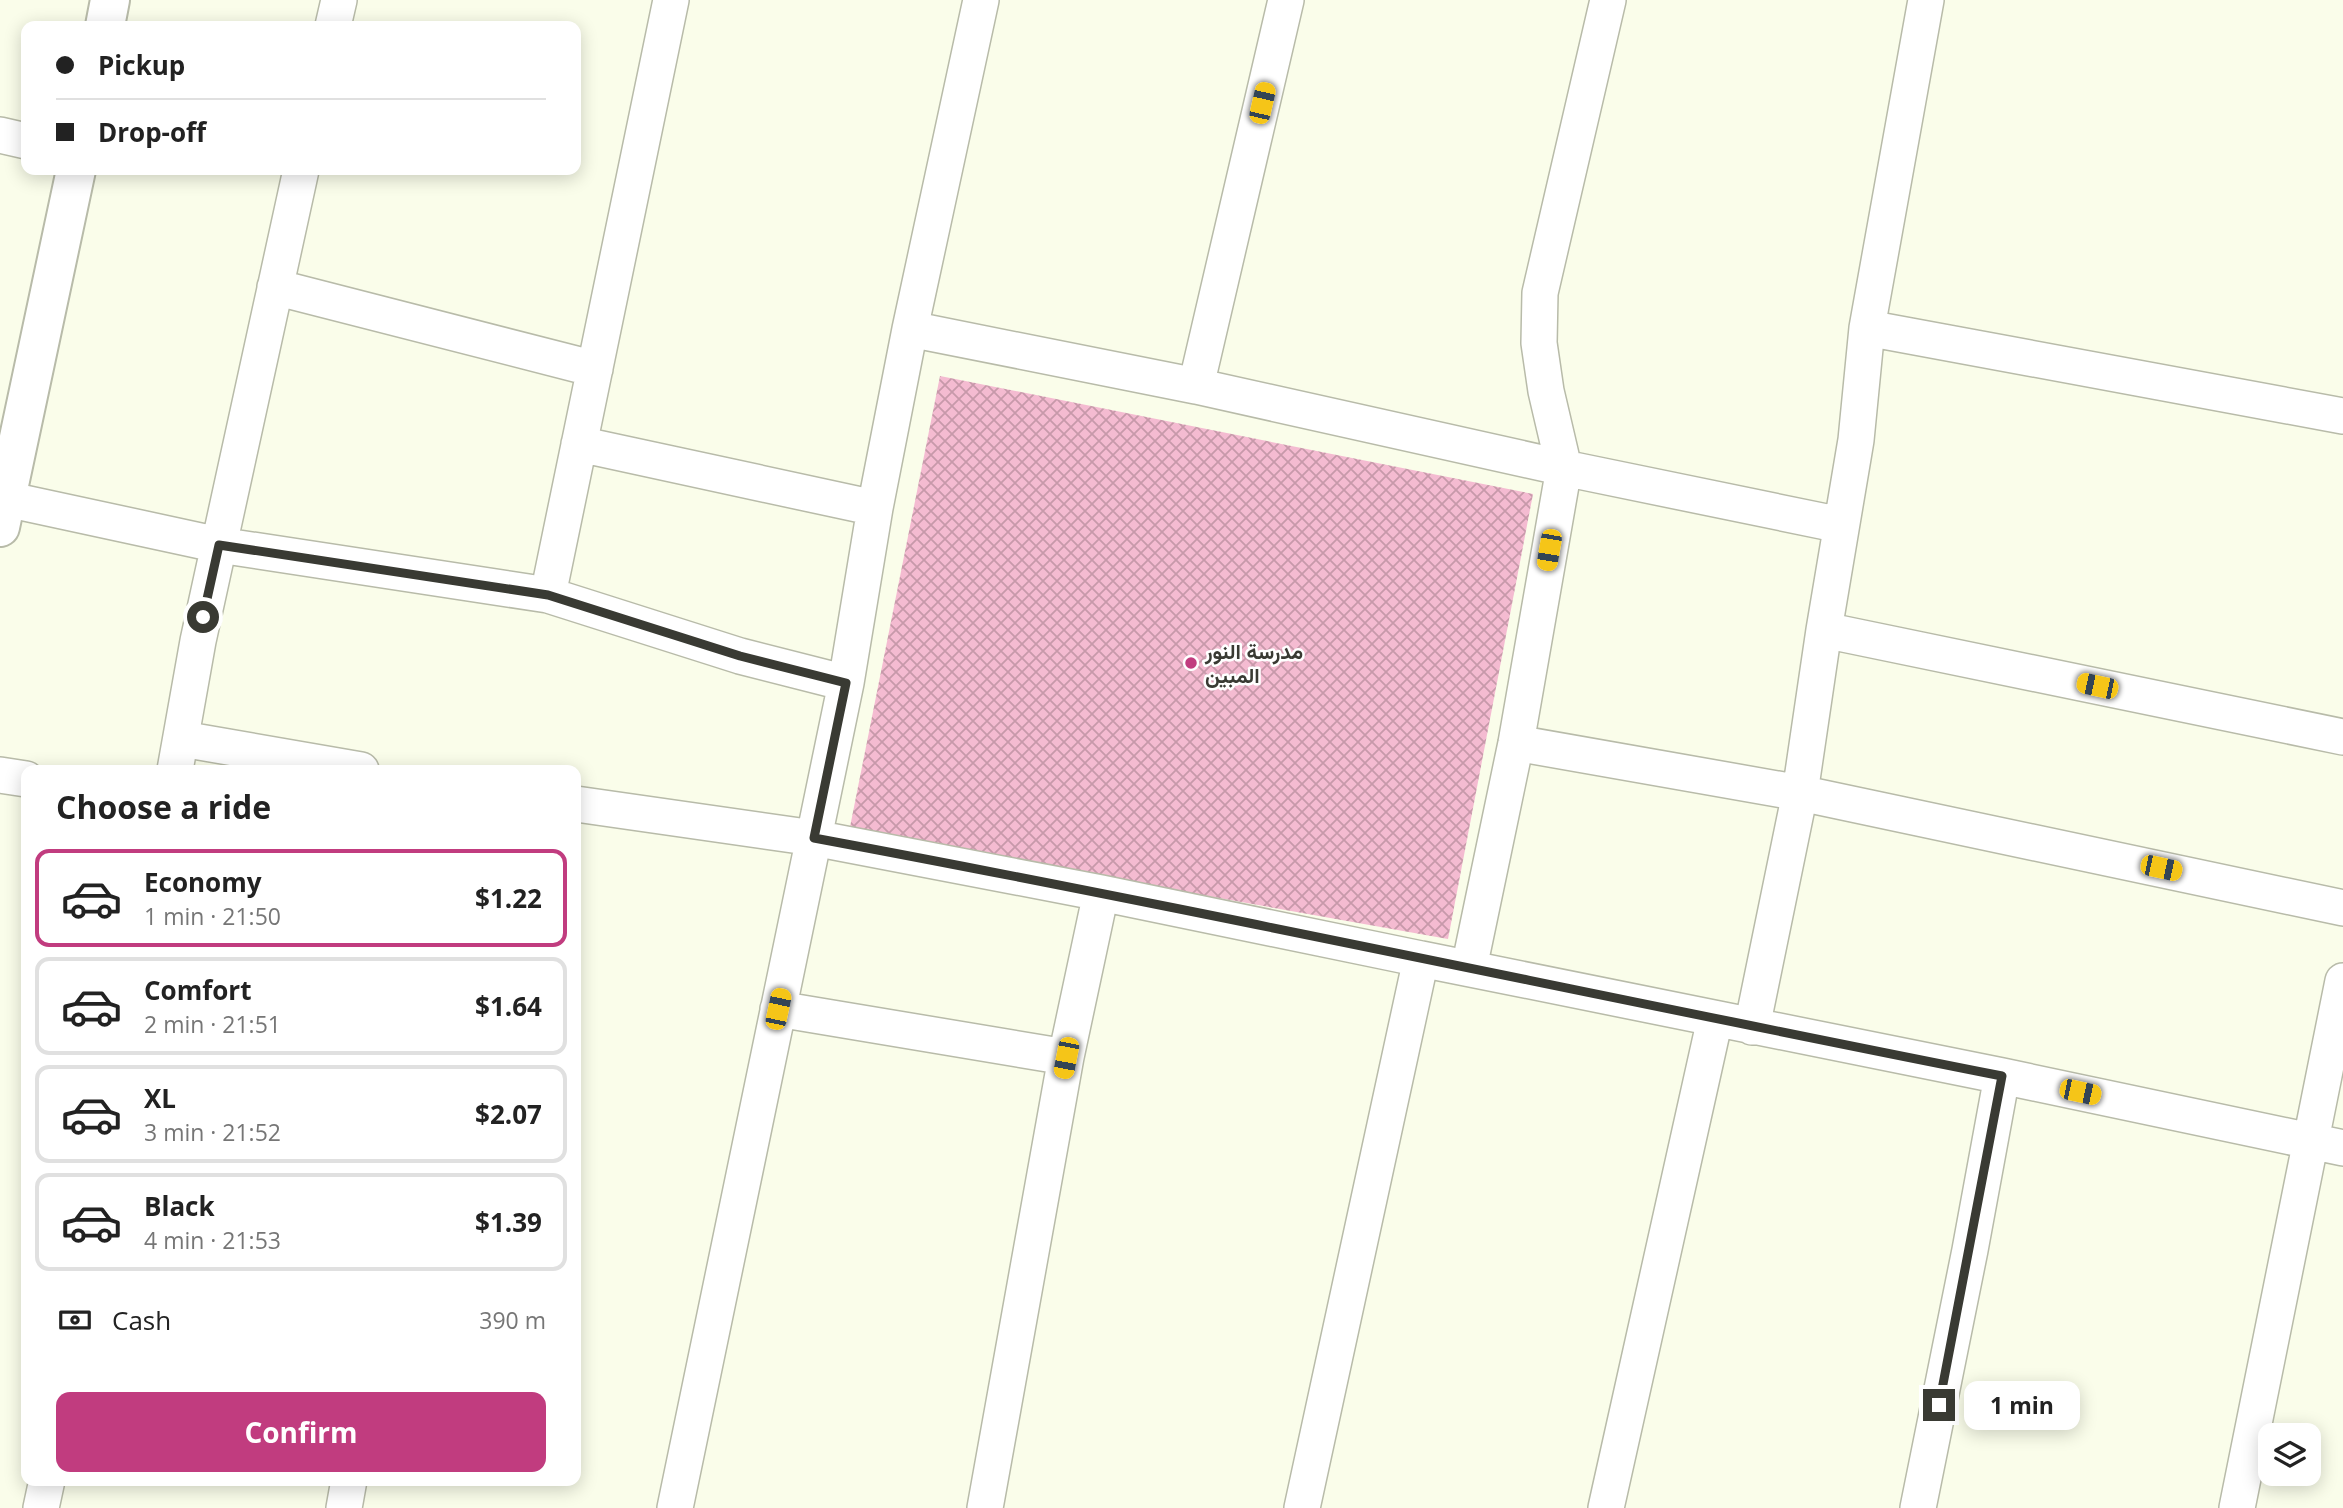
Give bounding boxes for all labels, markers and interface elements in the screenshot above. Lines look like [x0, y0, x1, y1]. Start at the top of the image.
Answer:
text: Pickup [98, 47, 185, 83]
car [1248, 80, 1277, 126]
text: Drop-off [98, 114, 206, 150]
car [1536, 527, 1563, 573]
route start [187, 601, 219, 633]
place label: مدرسة النور المبين [1204, 637, 1303, 689]
marker: مدرسة النور المبين [1183, 655, 1199, 671]
car [2075, 671, 2120, 701]
text: Choose a ride [56, 785, 271, 828]
car [2139, 853, 2184, 883]
text: Economy [144, 864, 262, 900]
icon: car [60, 867, 123, 930]
text: $1.22 [475, 880, 542, 916]
text: 1 min · 21:50 [144, 900, 281, 932]
text: Comfort [144, 972, 251, 1008]
icon: car [60, 975, 123, 1038]
car [764, 986, 793, 1032]
text: $1.64 [475, 988, 542, 1024]
text: 2 min · 21:51 [144, 1008, 281, 1040]
car [1052, 1035, 1081, 1081]
car [2058, 1077, 2103, 1107]
text: XL [144, 1080, 176, 1116]
icon: car [60, 1083, 123, 1146]
text: $2.07 [475, 1096, 542, 1132]
text: 3 min · 21:52 [144, 1116, 281, 1148]
text: Black [144, 1188, 215, 1224]
icon: car [60, 1191, 123, 1254]
text: $1.39 [475, 1204, 542, 1240]
text: 4 min · 21:53 [144, 1224, 281, 1256]
icon: cash [56, 1301, 94, 1339]
text: Cash [112, 1302, 171, 1338]
text: 390 m [479, 1304, 546, 1336]
callout: 1 min [1964, 1380, 2079, 1430]
route end [1923, 1389, 1955, 1421]
text: 1 min [1990, 1389, 2054, 1421]
button: Confirm [56, 1392, 546, 1472]
map controls [2258, 1423, 2321, 1486]
button: layers [2258, 1423, 2321, 1486]

